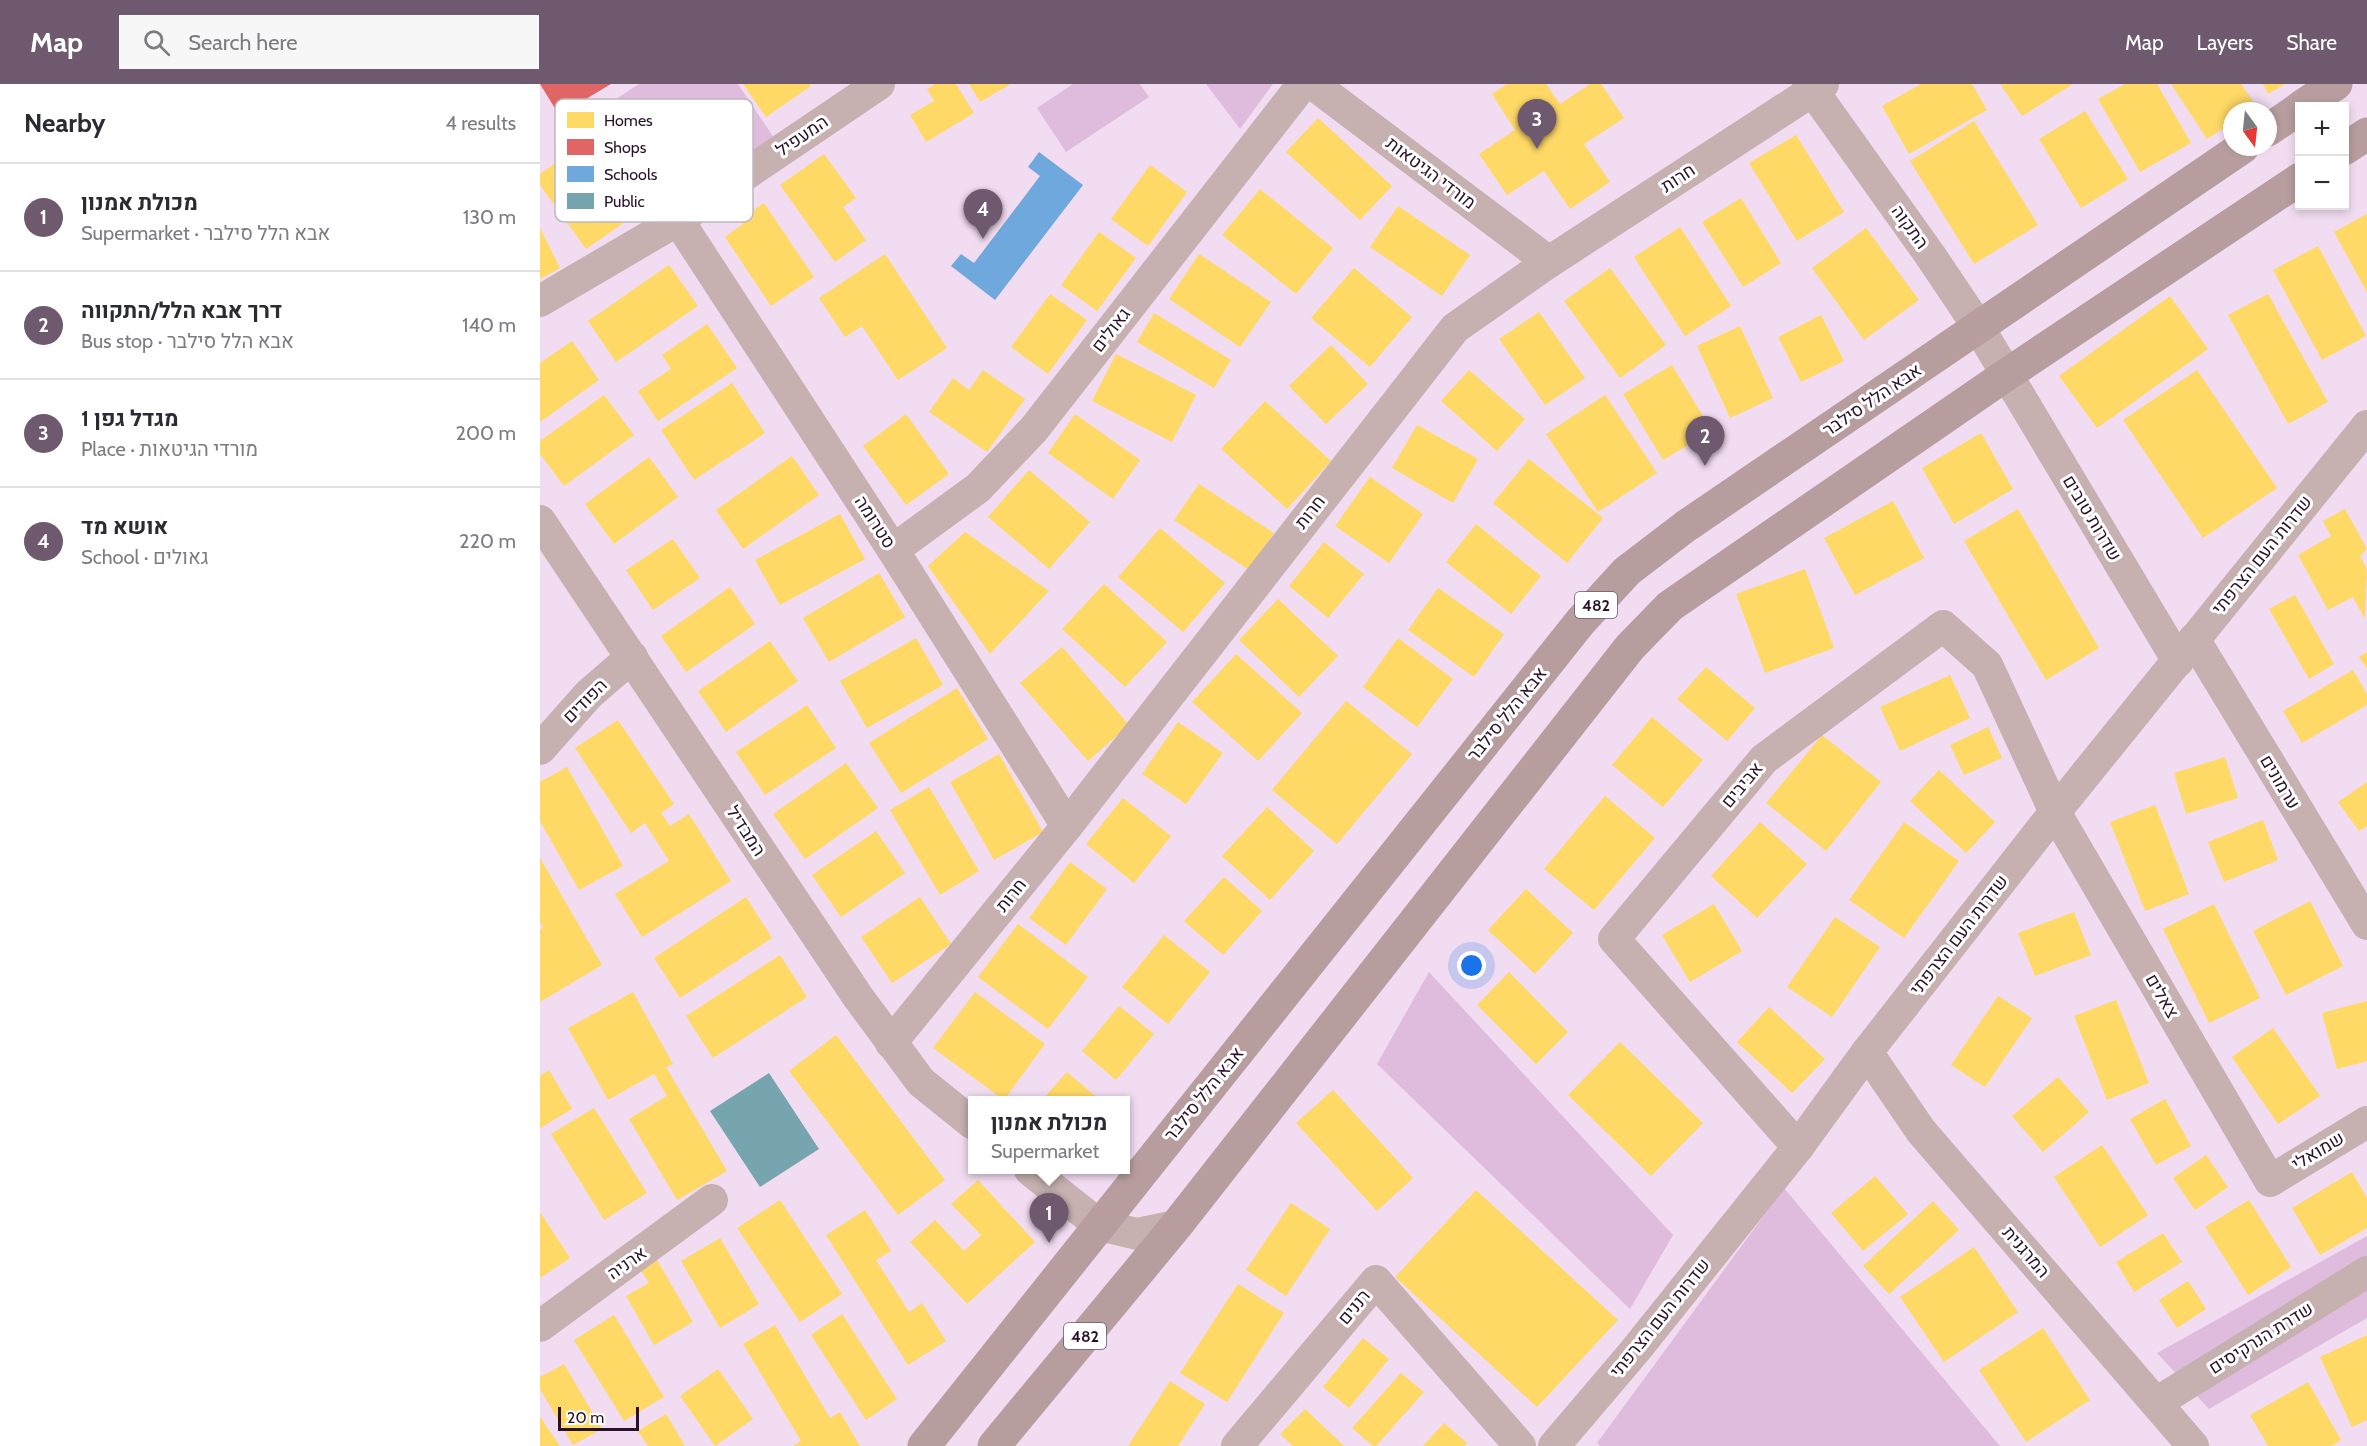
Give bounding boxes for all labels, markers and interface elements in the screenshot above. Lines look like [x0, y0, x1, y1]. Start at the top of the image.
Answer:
search box [119, 15, 539, 69]
text: Map [30, 25, 83, 59]
icon: search [140, 26, 173, 59]
text: Search here [188, 29, 297, 56]
text: Map [2125, 30, 2164, 55]
text: Layers [2197, 30, 2253, 55]
text: Share [2286, 30, 2337, 55]
legend [555, 99, 753, 222]
pin: 3 [1518, 100, 1556, 149]
north arrow [2223, 102, 2277, 156]
map controls [2295, 102, 2349, 210]
button: + [2295, 102, 2349, 156]
text: Nearby [24, 107, 105, 139]
text: 4 results [445, 111, 516, 135]
text: Homes [604, 111, 653, 130]
street label: המעפיל [772, 111, 832, 161]
street label: מורדי הגיטאות [1382, 132, 1480, 214]
text: Shops [604, 138, 647, 157]
button: − [2295, 156, 2349, 210]
street label: חרות [1657, 159, 1699, 197]
text: Schools [604, 165, 658, 184]
text: מכולת אמנון [81, 189, 198, 216]
pin: 4 [964, 190, 1002, 239]
text: Public [604, 192, 645, 211]
street label: התקוה [1887, 201, 1933, 253]
text: 1 [40, 205, 47, 229]
text: 130 m [463, 205, 516, 229]
text: Supermarket · אבא הלל סילבר [81, 221, 330, 245]
text: דרך אבא הלל/התקווה [81, 297, 282, 324]
street label: גאולים [1087, 304, 1135, 356]
text: 2 [38, 313, 49, 337]
text: 140 m [462, 313, 516, 337]
text: Bus stop · אבא הלל סילבר [81, 329, 294, 353]
street label: אבא הלל סילבר [1818, 359, 1926, 441]
text: מגדל גפן 1 [81, 405, 179, 432]
pin: 2 [1686, 416, 1724, 466]
text: 3 [38, 421, 49, 445]
text: 200 m [456, 421, 516, 445]
text: Place · מורדי הגיטאות [81, 437, 258, 461]
street label: שדרות טובים [2058, 471, 2126, 565]
street label: סטרומה [850, 491, 900, 553]
street label: חרות [1290, 491, 1330, 533]
street label: שדרות העם הצרפתי [2207, 491, 2317, 619]
text: אושא מד [81, 513, 168, 540]
text: 4 [37, 529, 50, 553]
text: 220 m [459, 529, 516, 553]
text: School · גאולים [81, 545, 209, 569]
road number: 482 [1575, 592, 1617, 618]
street label: אבא הלל סילבר [1463, 663, 1551, 765]
street label: הפודים [558, 674, 612, 728]
street label: ערמונים [2255, 751, 2305, 813]
street label: אביבים [1717, 758, 1767, 812]
street label: המבדיל [722, 802, 770, 860]
street label: שדרות העם הצרפתי [1905, 870, 2013, 1000]
street label: חרות [991, 874, 1031, 916]
your location [1457, 951, 1486, 980]
street label: צאלים [2141, 970, 2183, 1022]
street label: אבא הלל סילבר [1160, 1043, 1248, 1145]
popup [968, 1096, 1130, 1174]
text: מכולת אמנון [991, 1109, 1107, 1136]
street label: שמואלי [2288, 1127, 2348, 1175]
text: Supermarket [991, 1139, 1099, 1163]
pin: 1 [1030, 1194, 1068, 1243]
street label: המרגנית [1998, 1222, 2054, 1282]
street label: ארניה [603, 1242, 651, 1284]
street label: שדרות העם הצרפתי [1605, 1254, 1715, 1382]
street label: רננים [1333, 1285, 1375, 1329]
street label: שדרת הנרקיסים [2205, 1297, 2317, 1379]
road number: 482 [1064, 1323, 1106, 1349]
scale bar [558, 1404, 639, 1432]
text: 20 m [567, 1408, 604, 1427]

